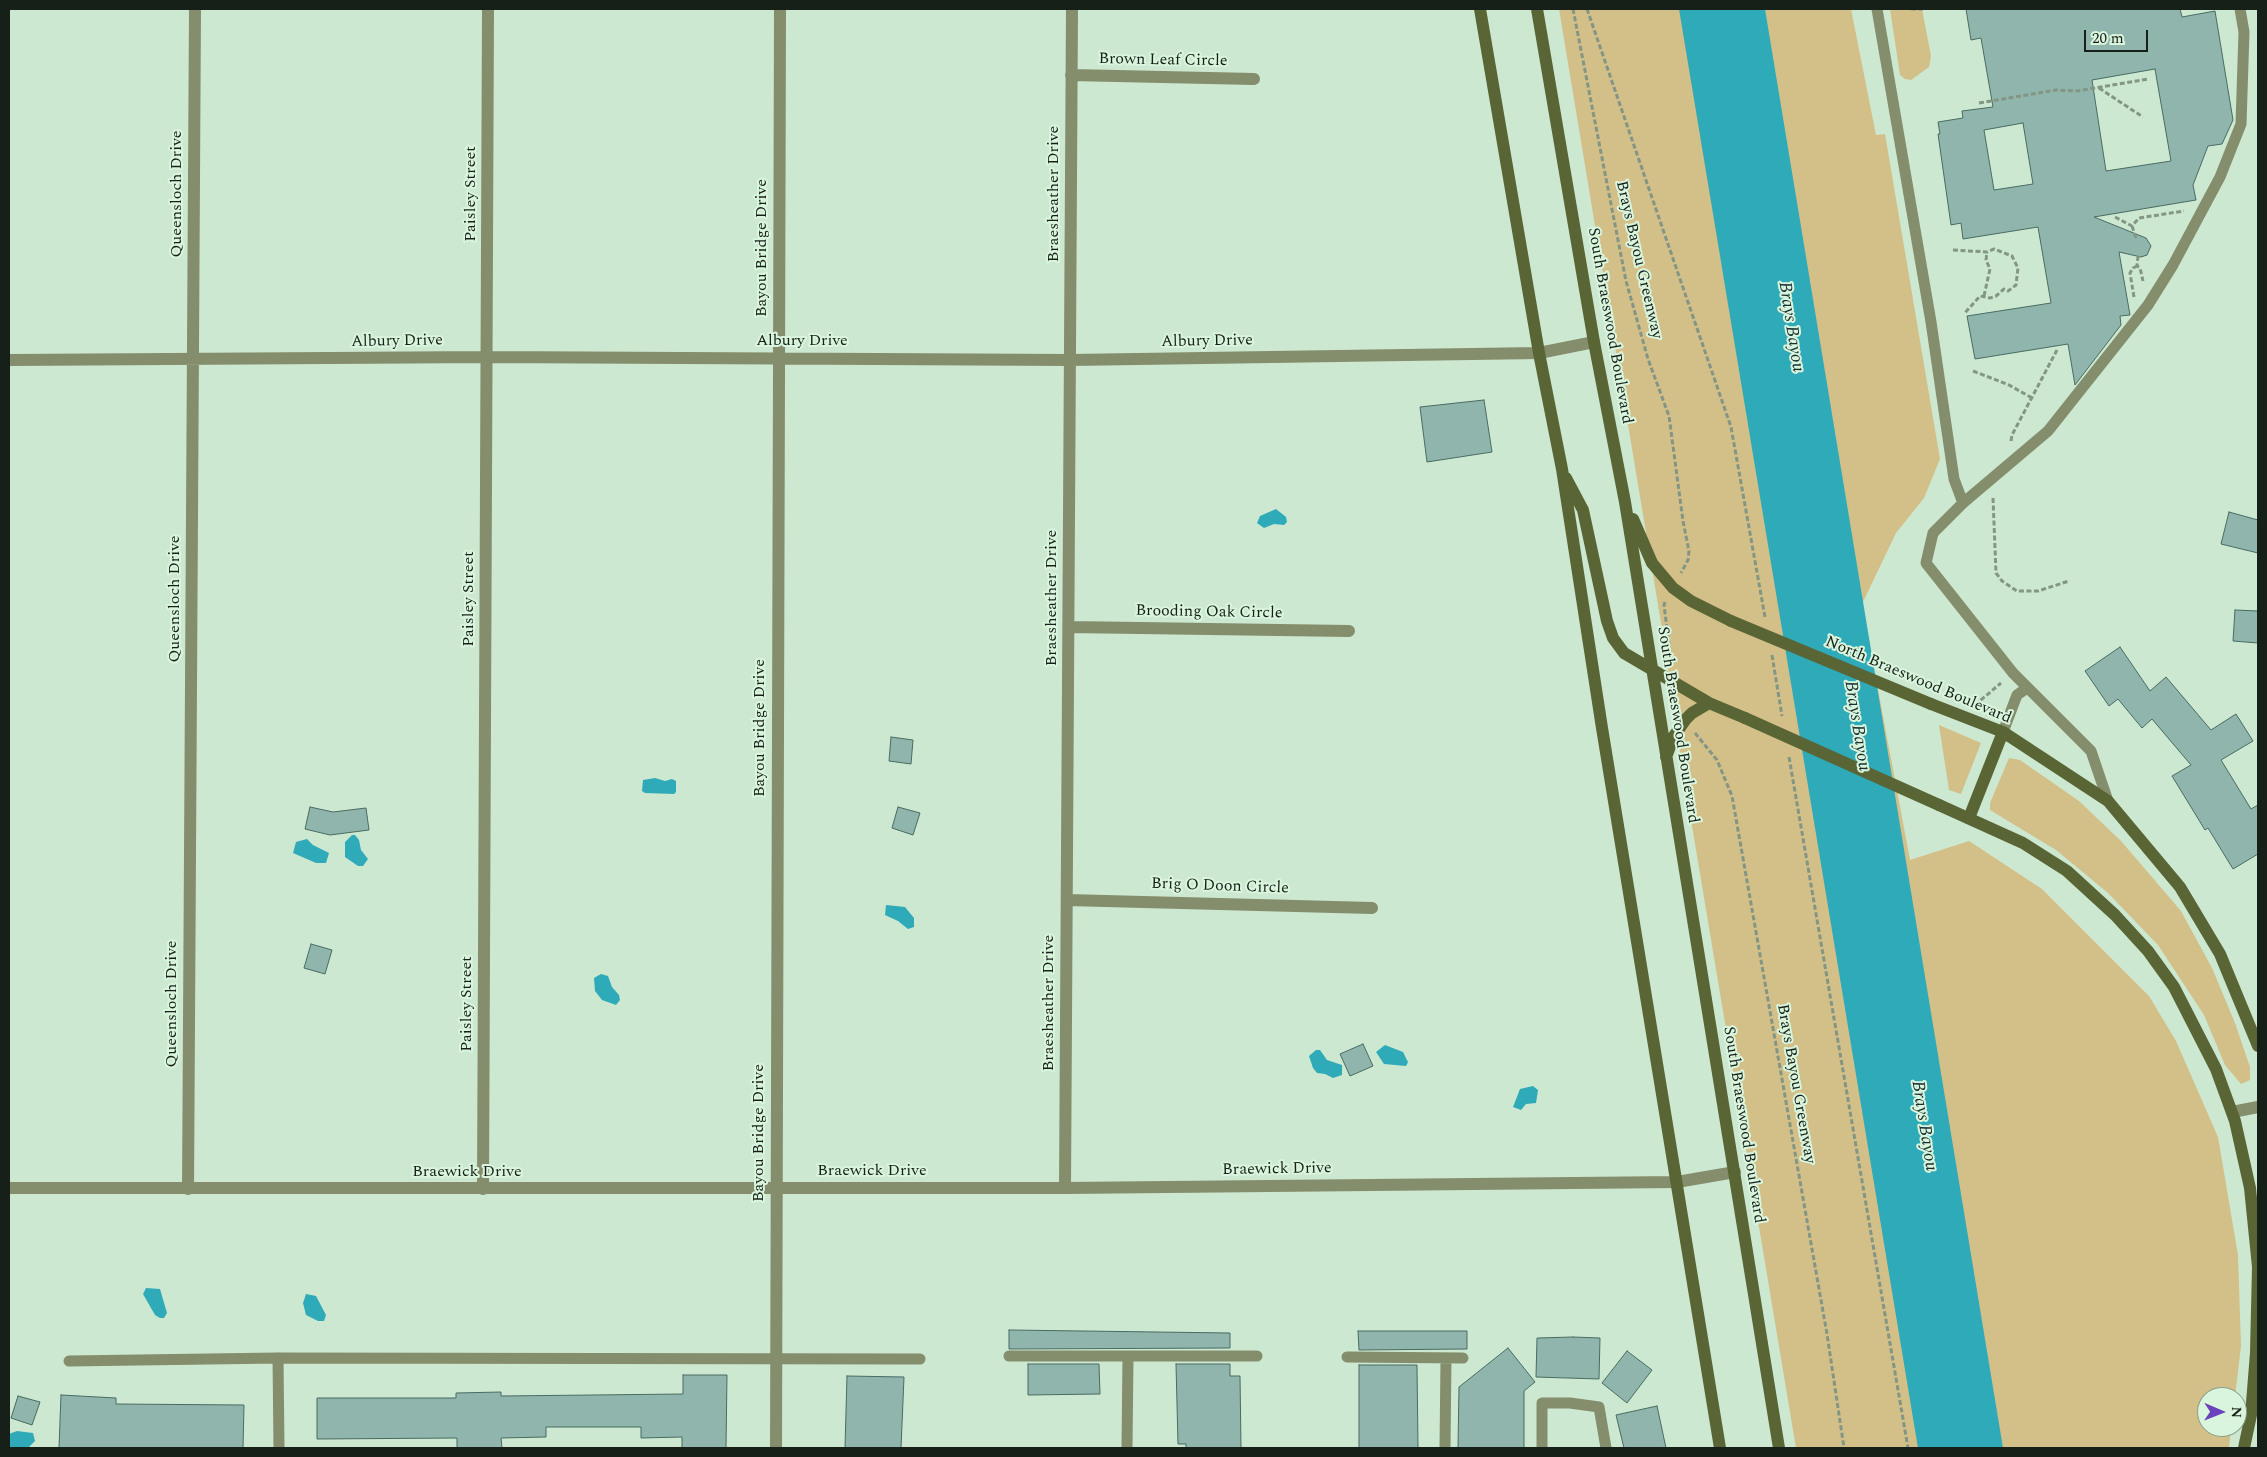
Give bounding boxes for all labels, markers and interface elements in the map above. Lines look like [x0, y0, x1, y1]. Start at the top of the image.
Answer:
scale bar [2087, 20, 2151, 52]
text: 20 m [2092, 27, 2124, 50]
street label: Brown Leaf Circle [1098, 50, 1228, 72]
street label: Braesheather Drive [1045, 126, 1065, 262]
street label: Queensloch Drive [168, 130, 188, 258]
street label: Paisley Street [462, 146, 482, 242]
street label: Bayou Bridge Drive [753, 179, 773, 317]
street label: Brays Bayou Greenway [1610, 179, 1666, 341]
street label: South Braeswood Boulevard [1582, 226, 1636, 426]
water label: Brays Bayou [1772, 280, 1808, 374]
street label: Albury Drive [351, 332, 443, 352]
street label: Albury Drive [756, 332, 848, 352]
street label: Albury Drive [1161, 332, 1253, 352]
street label: Braesheather Drive [1043, 530, 1063, 666]
street label: Queensloch Drive [166, 535, 186, 663]
street label: Paisley Street [460, 551, 480, 647]
street label: Brooding Oak Circle [1135, 602, 1283, 624]
street label: South Braeswood Boulevard [1652, 625, 1702, 825]
street label: North Braeswood Boulevard [1822, 633, 2014, 729]
street label: Bayou Bridge Drive [751, 659, 771, 797]
water label: Brays Bayou [1838, 679, 1874, 773]
street label: Brig O Doon Circle [1151, 875, 1289, 899]
street label: Braesheather Drive [1040, 935, 1060, 1071]
street label: Queensloch Drive [163, 940, 183, 1068]
street label: Paisley Street [458, 956, 478, 1052]
street label: Brays Bayou Greenway [1772, 1003, 1818, 1165]
street label: South Braeswood Boulevard [1718, 1025, 1768, 1225]
street label: Bayou Bridge Drive [750, 1064, 770, 1202]
water label: Brays Bayou [1905, 1079, 1941, 1173]
street label: Braewick Drive [1222, 1159, 1332, 1181]
street label: Braewick Drive [817, 1162, 927, 1182]
street label: Braewick Drive [412, 1163, 522, 1183]
north arrow [2197, 1387, 2247, 1437]
text: N [2226, 1406, 2247, 1418]

